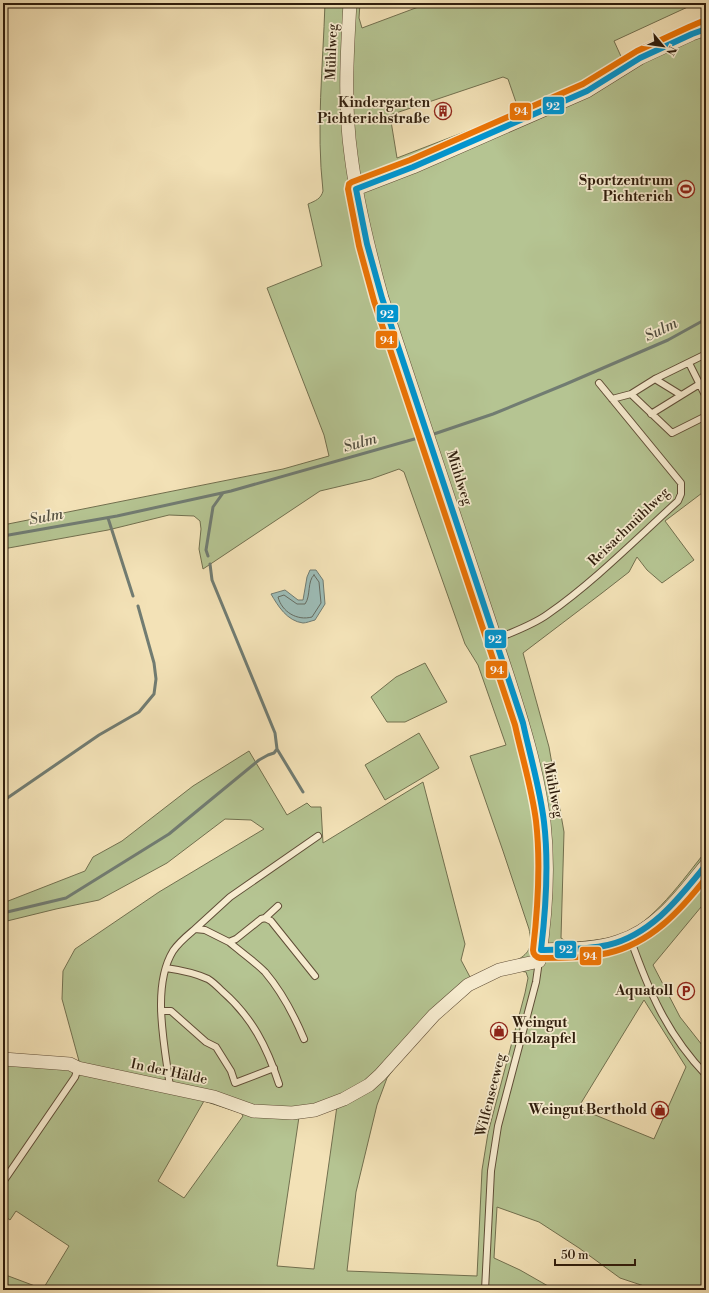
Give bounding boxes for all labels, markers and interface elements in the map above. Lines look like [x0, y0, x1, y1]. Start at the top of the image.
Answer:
street label: Mühlweg [322, 23, 342, 81]
north arrow [643, 26, 683, 66]
text: N [662, 43, 679, 58]
place label: Kindergarten Pichterichstraße [317, 94, 430, 128]
line badge: 92 [542, 96, 565, 115]
text: 92 [546, 100, 560, 114]
building icon: Kindergarten Pichterichstraße [433, 101, 453, 121]
line badge: 94 [509, 102, 532, 121]
text: 94 [514, 105, 528, 119]
place label: Sportzentrum Pichterich [579, 172, 673, 206]
sports icon: Sportzentrum Pichterich [676, 179, 696, 199]
line badge: 92 [376, 304, 399, 323]
text: 92 [380, 308, 394, 322]
water label: Sulm [641, 314, 681, 346]
line badge: 94 [375, 330, 398, 349]
text: 94 [380, 334, 394, 348]
water label: Sulm [341, 429, 380, 457]
street label: Mühlweg [442, 448, 477, 508]
street label: Reisachmühlweg [584, 483, 674, 570]
water label: Sulm [27, 505, 65, 529]
line badge: 92 [484, 629, 507, 649]
text: 92 [488, 633, 502, 647]
line badge: 94 [485, 660, 508, 679]
text: 94 [490, 664, 504, 678]
street label: Mühlweg [539, 760, 567, 820]
line badge: 92 [554, 940, 577, 959]
text: 92 [559, 943, 573, 957]
line badge: 94 [579, 946, 602, 966]
text: 94 [583, 950, 597, 964]
parking icon: Aquatoll [676, 981, 696, 1001]
place label: Aquatoll [614, 982, 673, 1000]
place label: Weingut Holzapfel [511, 1014, 577, 1048]
shop icon: Weingut Holzapfel [489, 1021, 509, 1041]
street label: Wilfenseeweg [472, 1051, 510, 1140]
street label: In der Hälde [129, 1055, 209, 1089]
shop icon: Weingut Berthold [650, 1100, 670, 1120]
place label: Weingut Berthold [527, 1101, 647, 1119]
scale bar [555, 1241, 635, 1267]
text: 50 m [561, 1248, 589, 1263]

